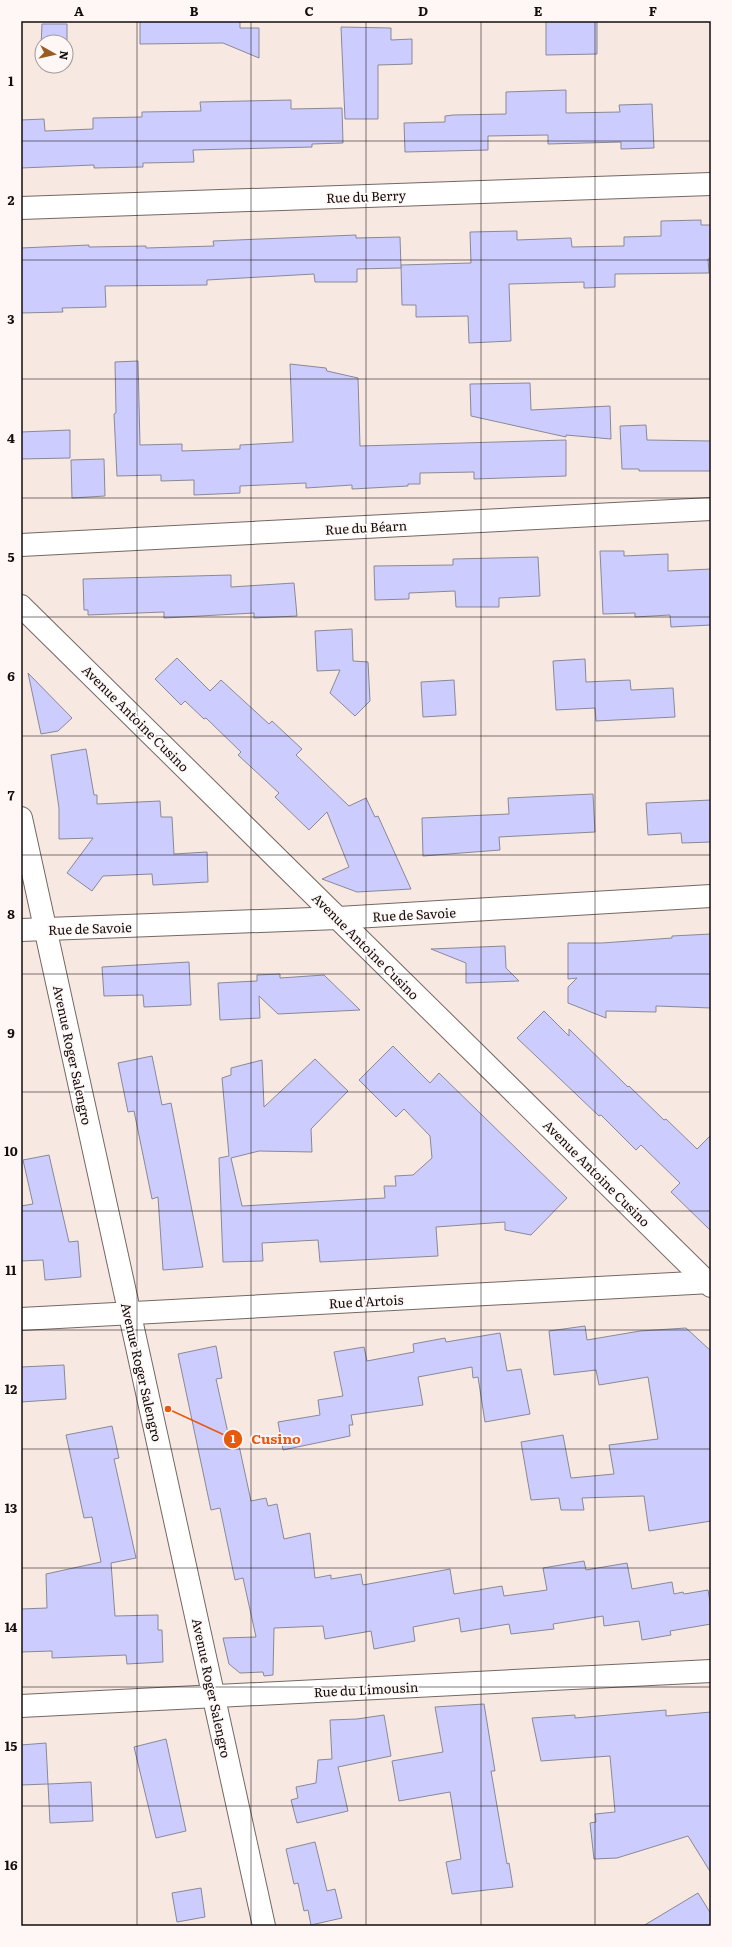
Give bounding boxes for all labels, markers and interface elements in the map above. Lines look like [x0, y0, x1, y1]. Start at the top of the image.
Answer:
text: A [74, 1, 84, 20]
text: B [190, 1, 199, 20]
text: C [304, 1, 314, 20]
text: D [418, 1, 428, 20]
text: E [534, 1, 543, 20]
text: F [649, 1, 657, 20]
north arrow [34, 34, 74, 74]
text: N [56, 50, 73, 61]
text: 1 [8, 71, 14, 90]
street label: Rue du Berry [326, 185, 407, 207]
text: 2 [8, 190, 15, 209]
text: 3 [7, 309, 15, 328]
text: 4 [7, 428, 15, 447]
street label: Rue du Béarn [325, 515, 408, 539]
text: 5 [7, 547, 15, 566]
street label: Avenue Antoine Cusino [78, 660, 194, 776]
text: 6 [7, 666, 15, 685]
text: 7 [7, 785, 15, 804]
street label: Avenue Antoine Cusino [308, 888, 424, 1004]
street label: Rue de Savoie [372, 902, 457, 926]
text: 8 [7, 904, 15, 923]
street label: Rue de Savoie [48, 917, 132, 939]
street label: Avenue Roger Salengro [49, 983, 97, 1127]
text: 9 [7, 1023, 15, 1042]
street label: Avenue Antoine Cusino [539, 1115, 655, 1231]
text: 10 [4, 1141, 18, 1160]
text: 11 [6, 1260, 17, 1279]
street label: Rue d'Artois [328, 1290, 404, 1312]
street label: Avenue Roger Salengro [117, 1301, 167, 1444]
text: 12 [5, 1379, 17, 1398]
callout: Cusino [223, 1426, 309, 1452]
text: Cusino [251, 1428, 301, 1448]
text: 1 [231, 1429, 236, 1447]
text: 13 [5, 1498, 17, 1517]
street label: Avenue Roger Salengro [188, 1616, 236, 1760]
text: 14 [5, 1617, 18, 1636]
street label: Rue du Limousin [313, 1677, 419, 1701]
text: 15 [5, 1736, 17, 1755]
text: 16 [5, 1855, 18, 1874]

